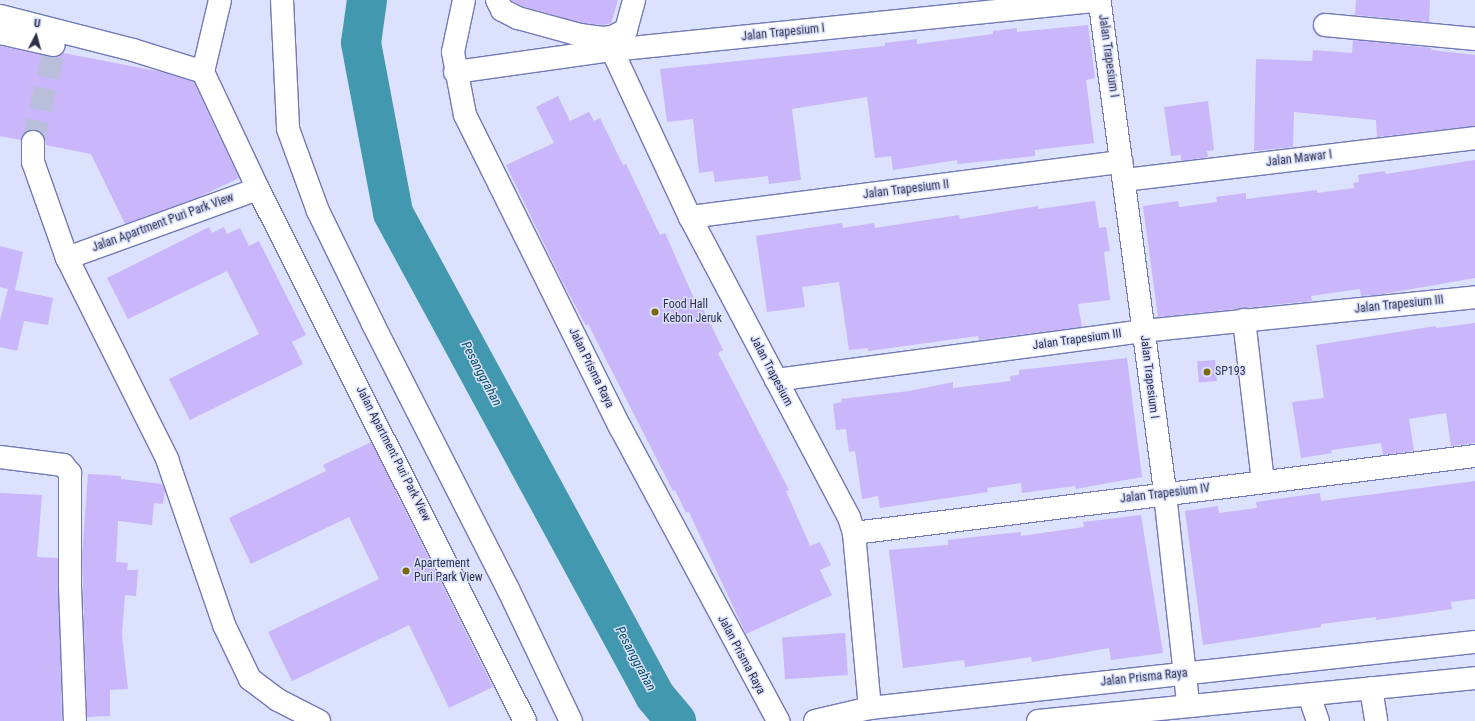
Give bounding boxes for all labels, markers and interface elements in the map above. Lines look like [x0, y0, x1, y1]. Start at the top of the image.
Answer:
street label: Jalan Trapesium I [1095, 13, 1121, 99]
north arrow [16, 16, 56, 56]
text: U [34, 17, 41, 30]
street label: Jalan Trapesium I [741, 21, 825, 45]
street label: Jalan Mawar I [1265, 148, 1333, 170]
street label: Jalan Trapesium II [862, 178, 950, 202]
street label: Jalan Apartment Puri Park View [90, 191, 236, 255]
street label: Jalan Trapesium III [1354, 293, 1444, 317]
place label: Food Hall Kebon Jeruk [663, 298, 722, 326]
marker: Food Hall Kebon Jeruk [650, 307, 660, 317]
street label: Jalan Prisma Raya [565, 326, 617, 410]
street label: Jalan Trapesium III [1031, 327, 1123, 353]
street label: Jalan Trapesium [746, 333, 796, 409]
street label: Jalan Trapesium I [1137, 334, 1161, 420]
water label: Pesanggrahan [457, 339, 505, 409]
place label: SP193 [1215, 365, 1246, 379]
marker: SP193 [1202, 367, 1212, 377]
street label: Jalan Apartment Puri Park View [353, 384, 433, 524]
street label: Jalan Trapesium IV [1119, 481, 1211, 507]
place label: Apartement Puri Park View [414, 557, 483, 585]
marker: Apartement Puri Park View [401, 566, 411, 576]
street label: Jalan Prisma Raya [714, 613, 768, 697]
water label: Pesanggrahan [611, 624, 659, 694]
street label: Jalan Prisma Raya [1100, 666, 1188, 690]

